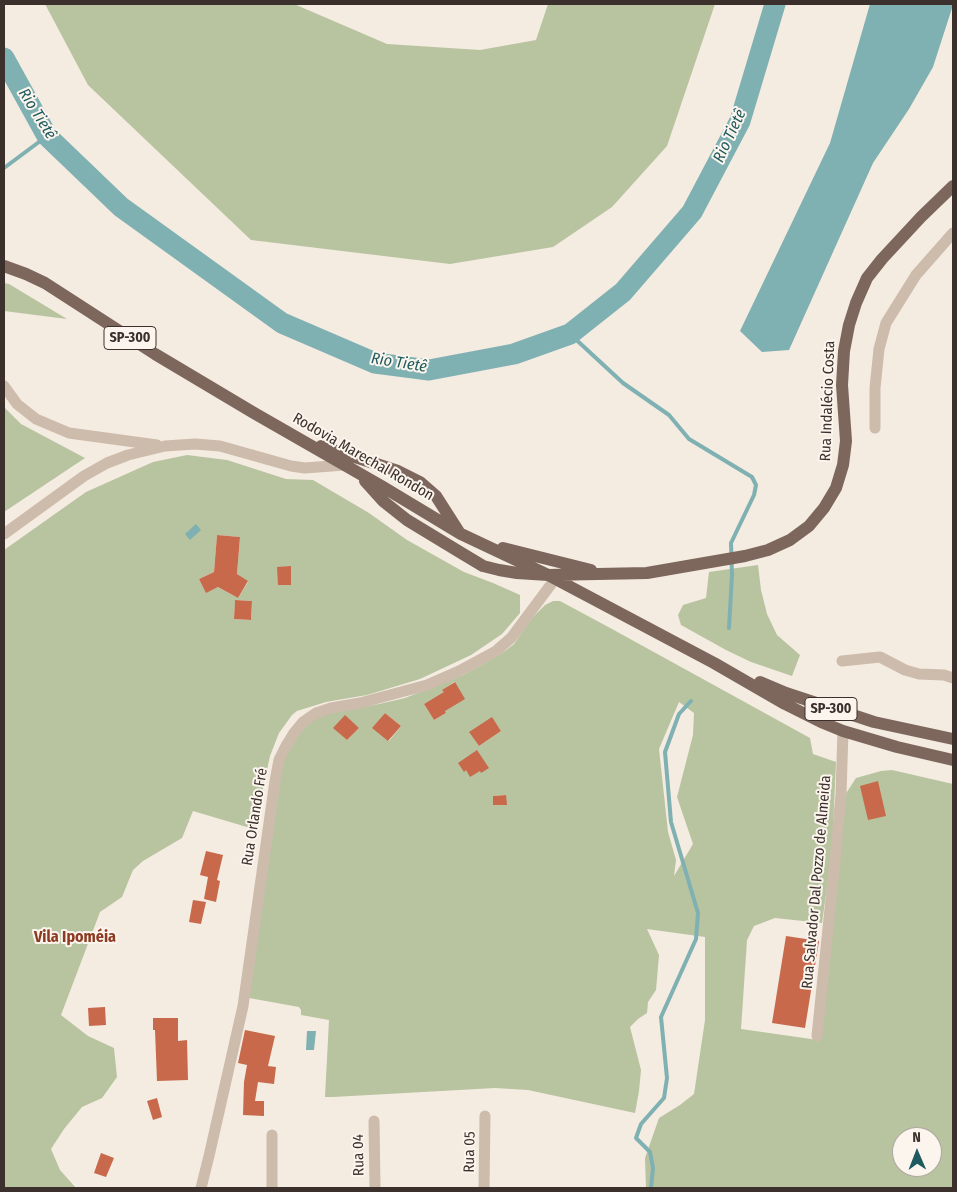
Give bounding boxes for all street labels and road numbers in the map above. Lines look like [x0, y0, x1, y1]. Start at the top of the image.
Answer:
road number: SP-300 [104, 326, 156, 349]
street label: Rua Indalécio Costa [817, 340, 839, 462]
street label: Rodovia Marechal Rondon [289, 409, 437, 505]
road number: SP-300 [805, 698, 857, 721]
street label: Rua Orlando Fré [238, 767, 272, 867]
street label: Rua Salvador Dal Pozzo de Almeida [799, 774, 835, 990]
street label: Rua 05 [461, 1131, 479, 1173]
street label: Rua 04 [350, 1134, 368, 1176]

